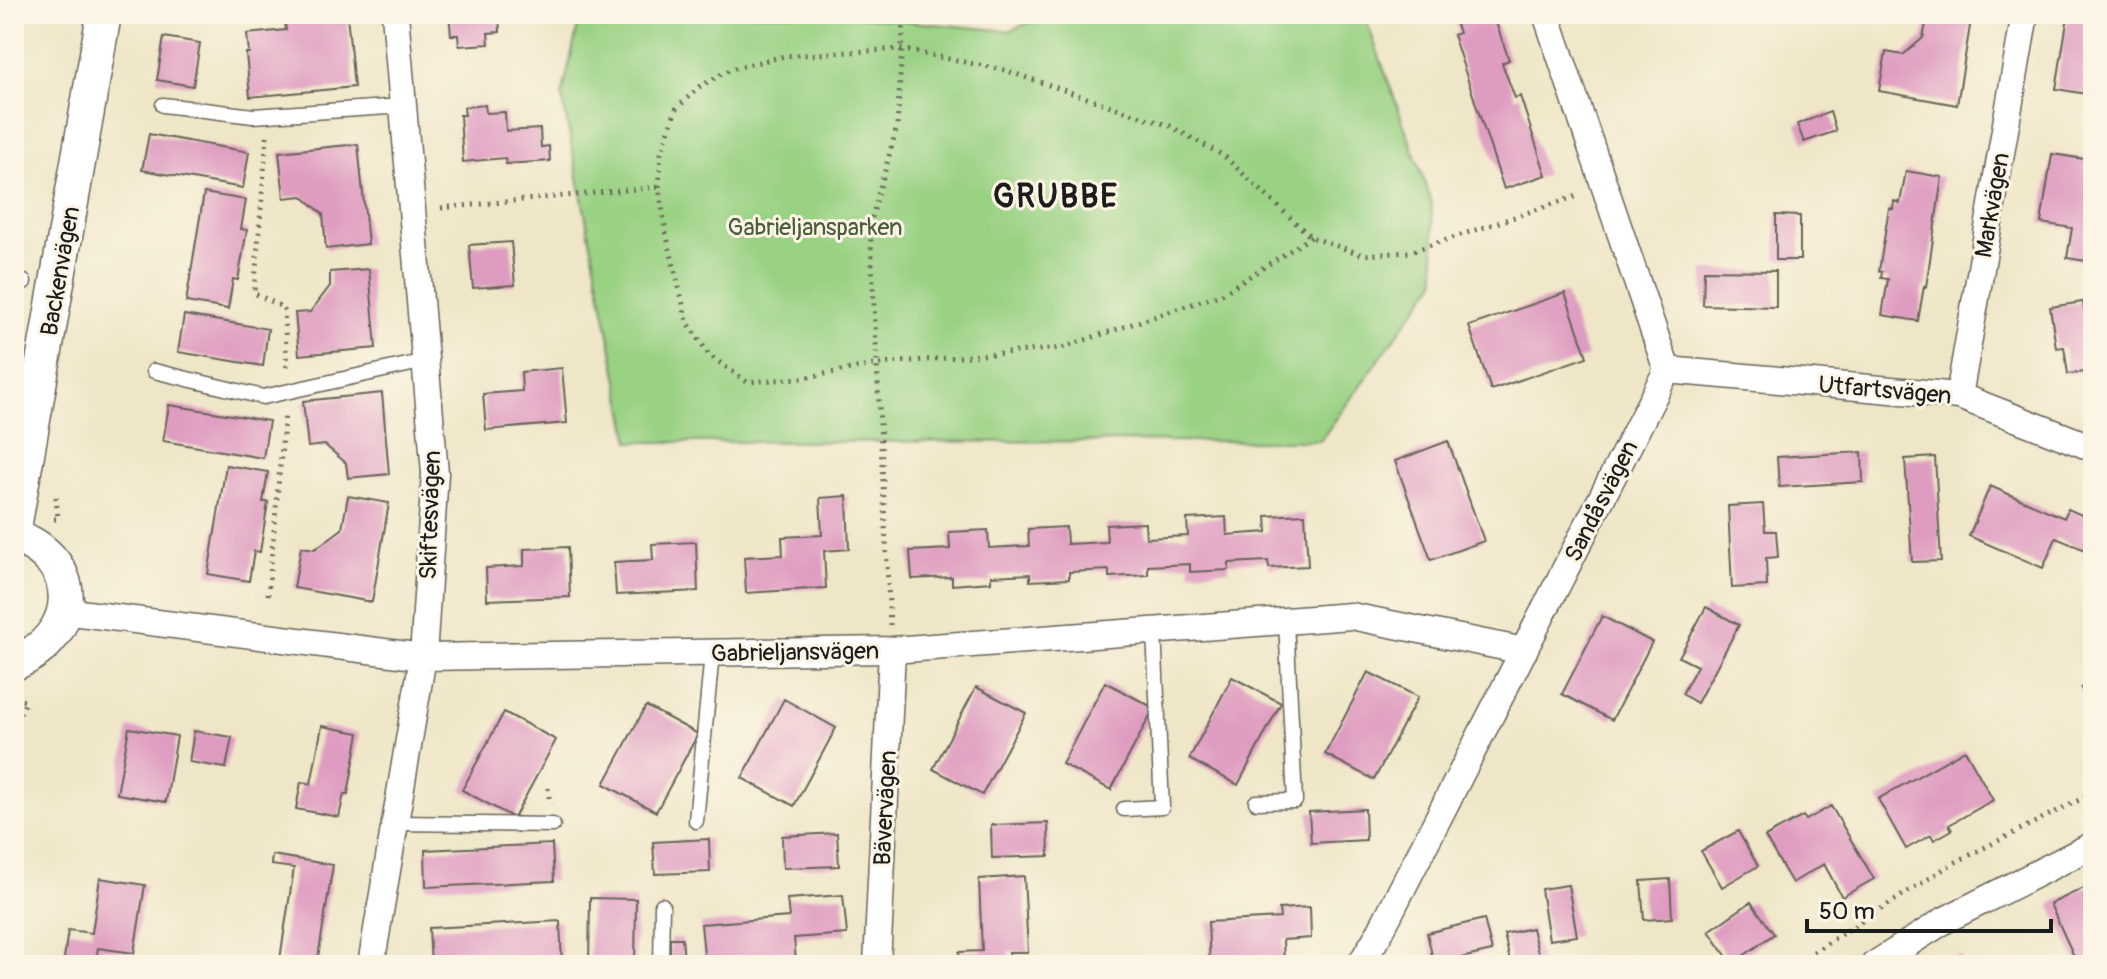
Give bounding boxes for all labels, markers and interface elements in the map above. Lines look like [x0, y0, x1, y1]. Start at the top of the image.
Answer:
street label: Markvägen [1969, 150, 2016, 260]
district label: GRUBBE [993, 177, 1119, 217]
street label: Backenvägen [35, 204, 86, 338]
park label: Gabrieljansparken [727, 213, 903, 242]
street label: Utfartsvägen [1817, 370, 1953, 411]
street label: Sandåsvägen [1559, 436, 1644, 567]
street label: Skiftesvägen [414, 450, 447, 580]
street label: Gabrieljansvägen [711, 637, 879, 668]
street label: Bävervägen [868, 750, 903, 866]
scale bar [1807, 883, 2051, 933]
text: 50 m [1819, 897, 1875, 926]

